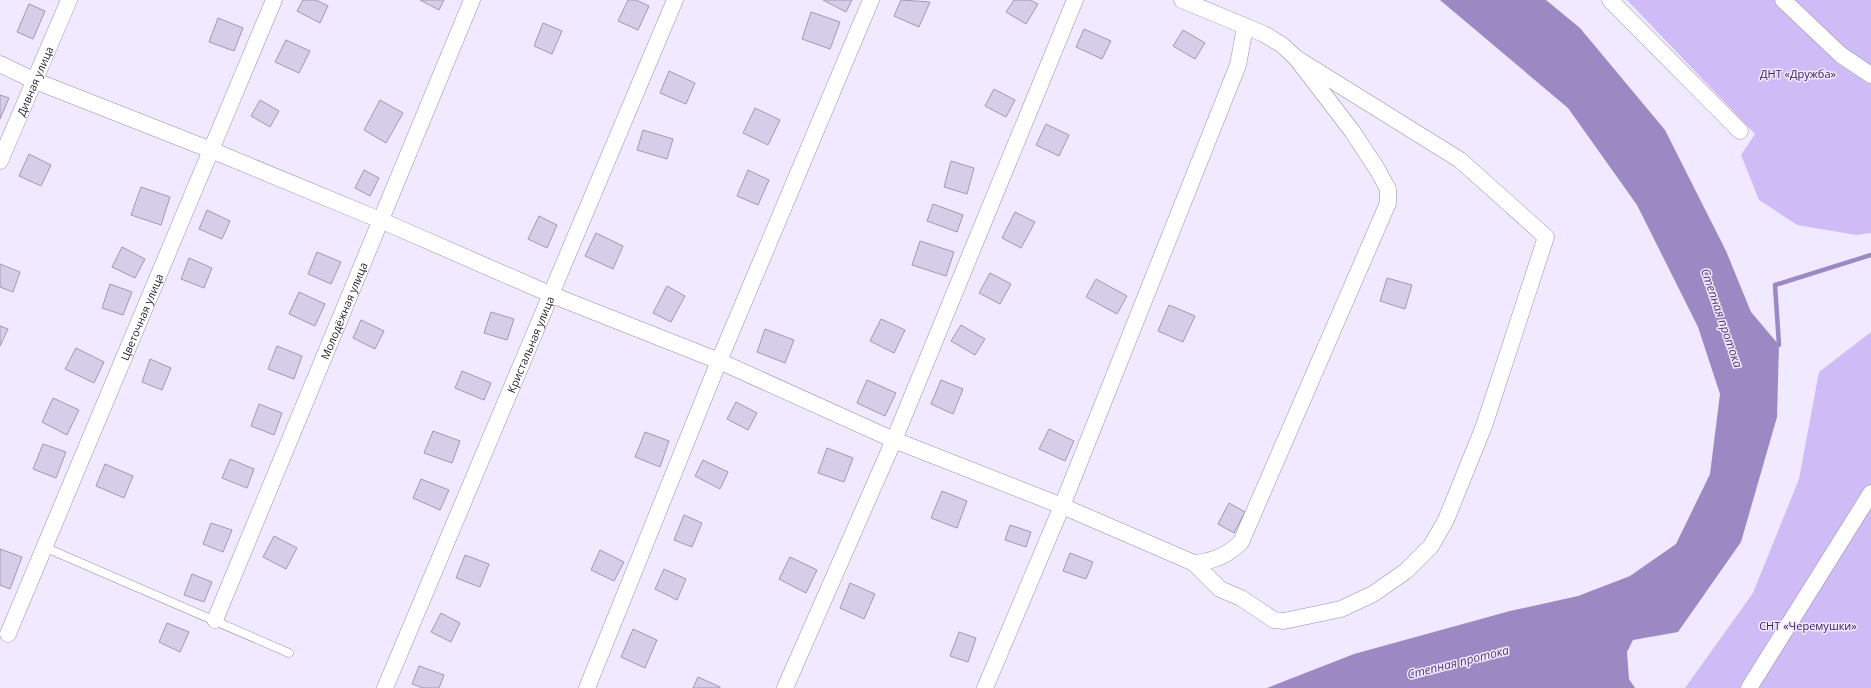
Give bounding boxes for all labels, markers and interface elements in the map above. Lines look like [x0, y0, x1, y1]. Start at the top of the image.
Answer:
street label: Дивная улица [13, 44, 56, 118]
park label: ДНТ «Дружба» [1760, 66, 1837, 81]
street label: Молодёжная улица [316, 260, 370, 361]
water label: Степная протока [1697, 266, 1747, 370]
street label: Цветочная улица [116, 271, 166, 363]
street label: Кристальная улица [503, 294, 557, 395]
park label: СНТ «Черемушки» [1759, 618, 1857, 633]
water label: Степная протока [1405, 641, 1511, 683]

